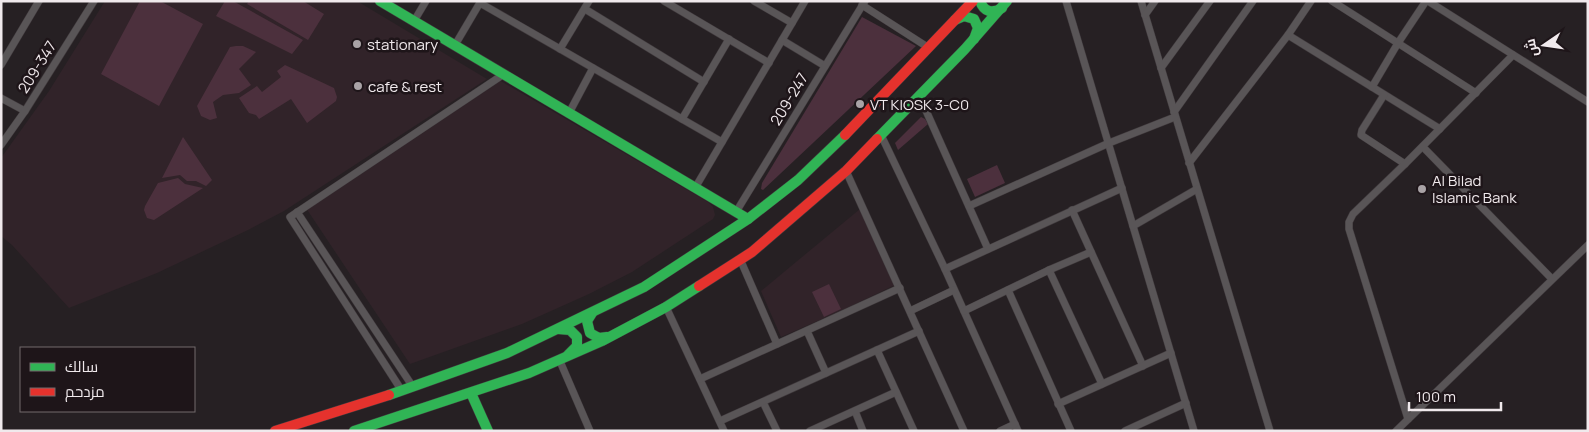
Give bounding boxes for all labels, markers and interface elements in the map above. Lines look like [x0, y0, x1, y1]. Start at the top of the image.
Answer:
north arrow [1519, 20, 1569, 70]
place label: stationary [367, 34, 438, 55]
street label: 209-347 [13, 37, 61, 97]
text: ش [1520, 37, 1542, 59]
marker: stationary [351, 38, 363, 50]
street label: 209-247 [765, 69, 813, 129]
place label: cafe & rest [368, 76, 442, 97]
marker: cafe & rest [352, 80, 364, 92]
place label: VT KIOSK 3-C0 [870, 94, 969, 115]
marker: VT KIOSK 3-C0 [854, 98, 866, 110]
place label: Al Bilad Islamic Bank [1432, 170, 1517, 208]
marker: Al Bilad Islamic Bank [1416, 183, 1428, 195]
legend [20, 347, 195, 412]
text: سالك [65, 356, 98, 377]
scale bar [1409, 380, 1502, 412]
text: مزدحم [65, 381, 105, 402]
text: 100 m [1416, 386, 1456, 407]

